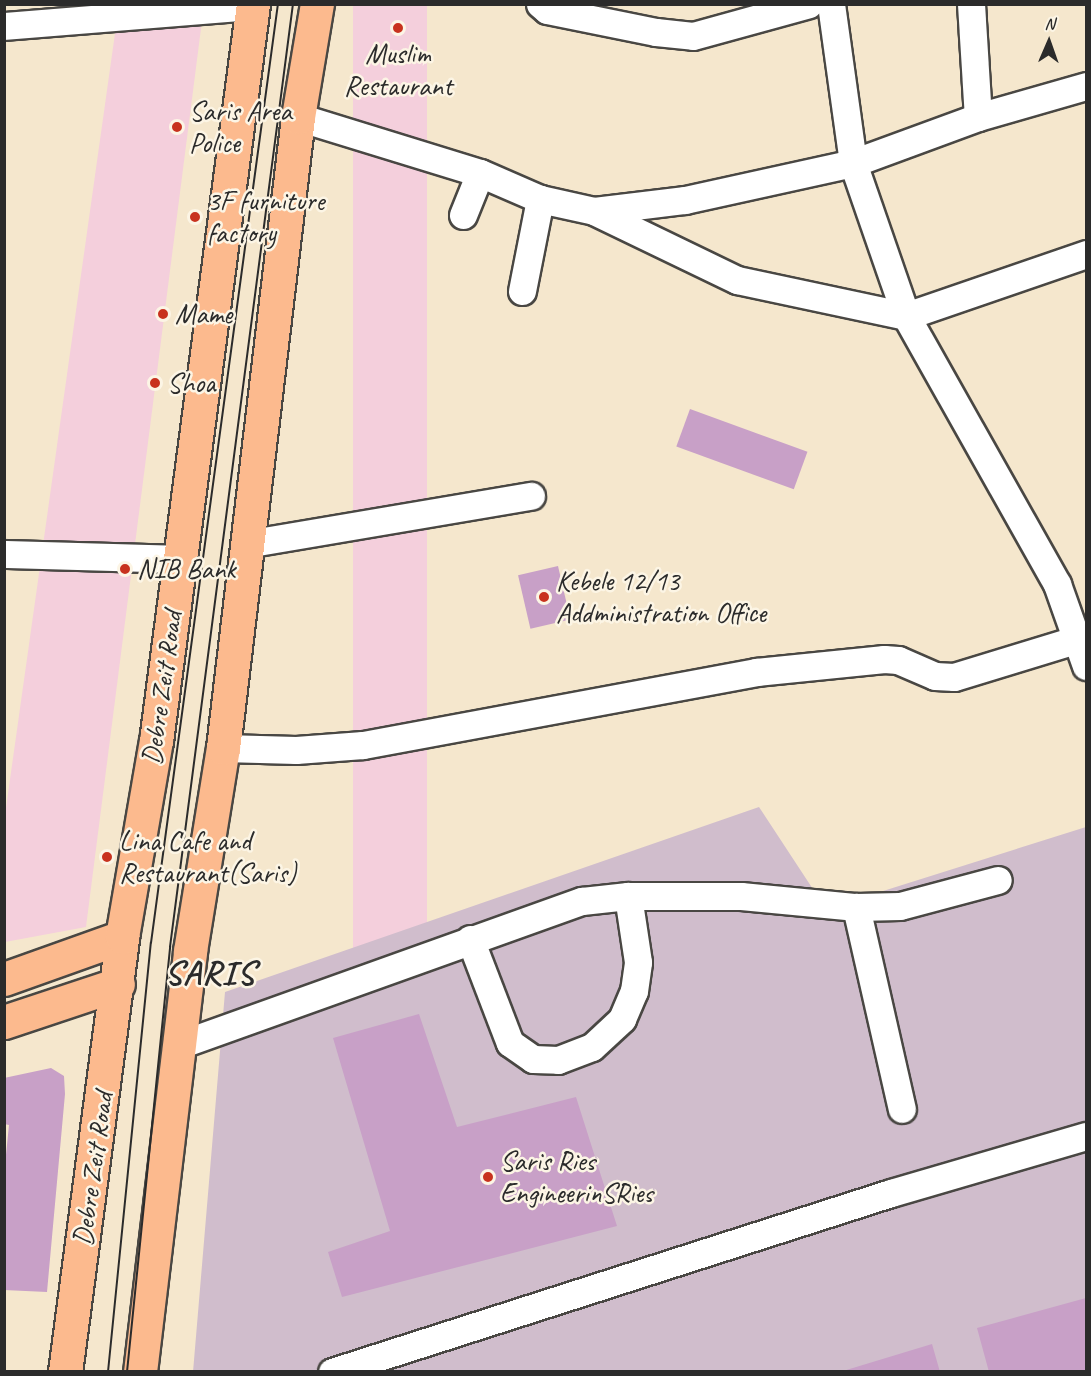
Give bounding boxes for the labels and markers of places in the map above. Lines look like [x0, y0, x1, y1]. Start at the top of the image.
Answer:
marker: Muslim Restaurant [391, 21, 405, 35]
place label: Muslim Restaurant [344, 37, 452, 103]
place label: Saris Area Police [189, 94, 290, 160]
marker: Saris Area Police [170, 120, 184, 134]
place label: 3F furniture factory [207, 184, 324, 250]
marker: 3F furniture factory [188, 210, 202, 224]
place label: Mame [175, 297, 232, 331]
marker: Mame [156, 307, 170, 321]
place label: Shoa [167, 366, 215, 400]
marker: Shoa [148, 376, 162, 390]
place label: NIB Bank [137, 552, 236, 586]
marker: NIB Bank [118, 562, 132, 576]
place label: Kebele 12/13 Addministration Office [556, 564, 766, 630]
marker: Kebele 12/13 Addministration Office [537, 590, 551, 604]
place label: Lina Cafe and Restaurant(Saris) [119, 824, 296, 890]
marker: Lina Cafe and Restaurant(Saris) [100, 850, 114, 864]
place label: Saris Ries EngineerinSRies [500, 1144, 653, 1210]
marker: Saris Ries EngineerinSRies [481, 1170, 495, 1184]

